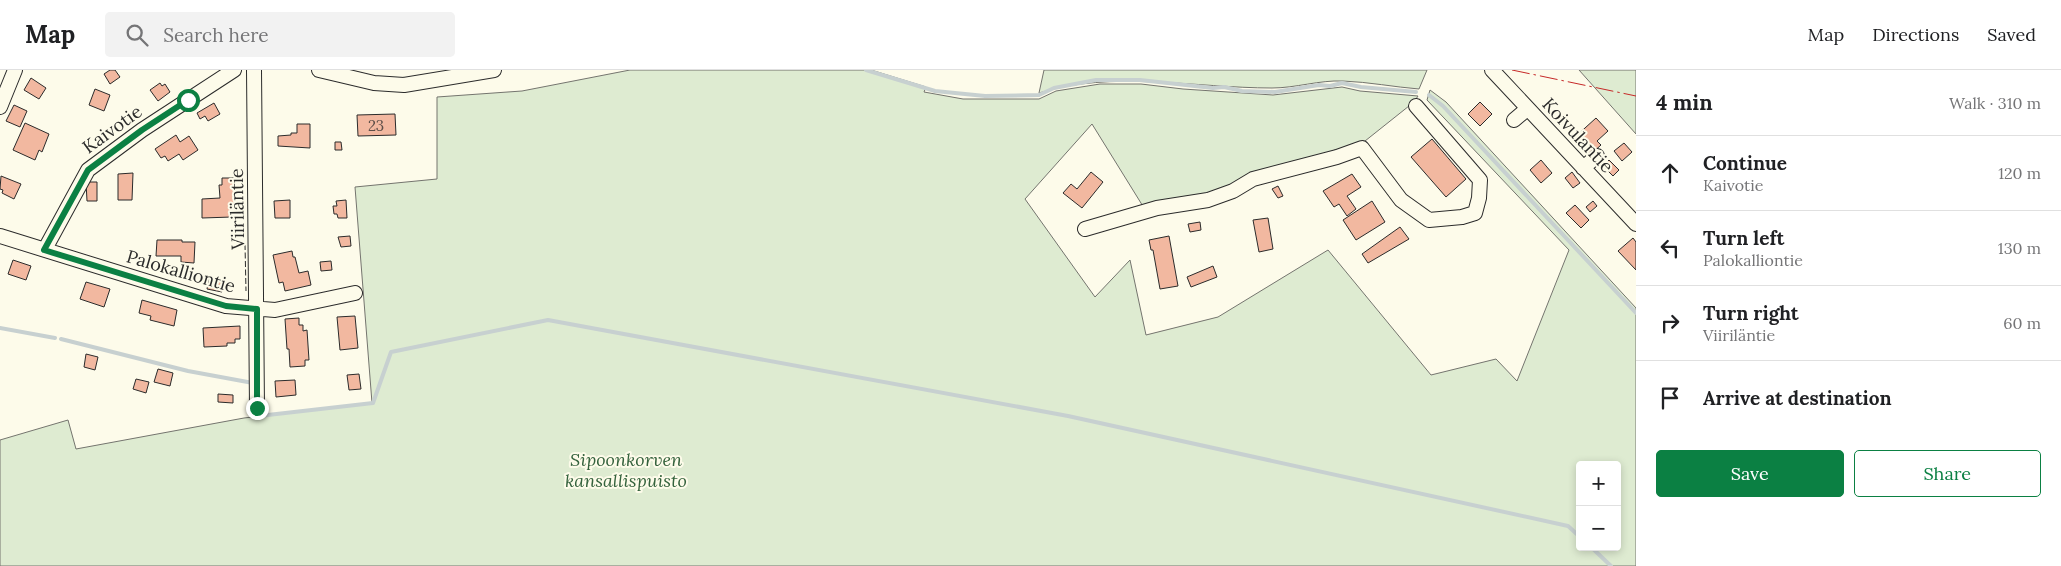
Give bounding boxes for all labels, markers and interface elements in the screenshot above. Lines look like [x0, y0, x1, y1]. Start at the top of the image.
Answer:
search box [105, 12, 455, 57]
text: Map [25, 19, 75, 50]
icon: search [123, 21, 151, 49]
text: Search here [163, 23, 269, 47]
text: Map [1808, 23, 1844, 46]
text: Directions [1872, 23, 1959, 46]
text: Saved [1987, 23, 2036, 46]
route start [177, 89, 200, 112]
text: 4 min [1656, 89, 1713, 116]
street label: Koivulantie [1537, 93, 1619, 177]
text: Walk · 310 m [1949, 93, 2041, 113]
street label: Kaivotie [78, 100, 146, 158]
house number: 23 [368, 116, 384, 135]
text: Continue [1703, 151, 1787, 175]
icon: ahead [1656, 159, 1684, 187]
text: 120 m [1998, 163, 2041, 183]
street label: Viiriläntie [225, 168, 249, 251]
text: Kaivotie [1703, 175, 1763, 195]
text: Turn left [1703, 226, 1784, 250]
icon: left [1656, 234, 1684, 262]
text: 130 m [1998, 238, 2041, 258]
street label: Palokalliontie [124, 244, 238, 298]
text: Palokalliontie [1703, 250, 1803, 270]
text: Turn right [1703, 301, 1799, 325]
icon: right [1656, 309, 1684, 337]
text: 60 m [2003, 313, 2041, 333]
text: Viiriläntie [1703, 325, 1775, 345]
icon: arrive [1656, 384, 1684, 412]
text: Arrive at destination [1703, 386, 1892, 410]
route end [246, 397, 269, 420]
park label: Sipoonkorven kansallispuisto [565, 448, 687, 492]
button: Save [1656, 450, 1844, 497]
button: Share [1854, 450, 2041, 497]
map controls [1576, 461, 1621, 551]
button: + [1576, 461, 1621, 506]
button: − [1576, 506, 1621, 551]

